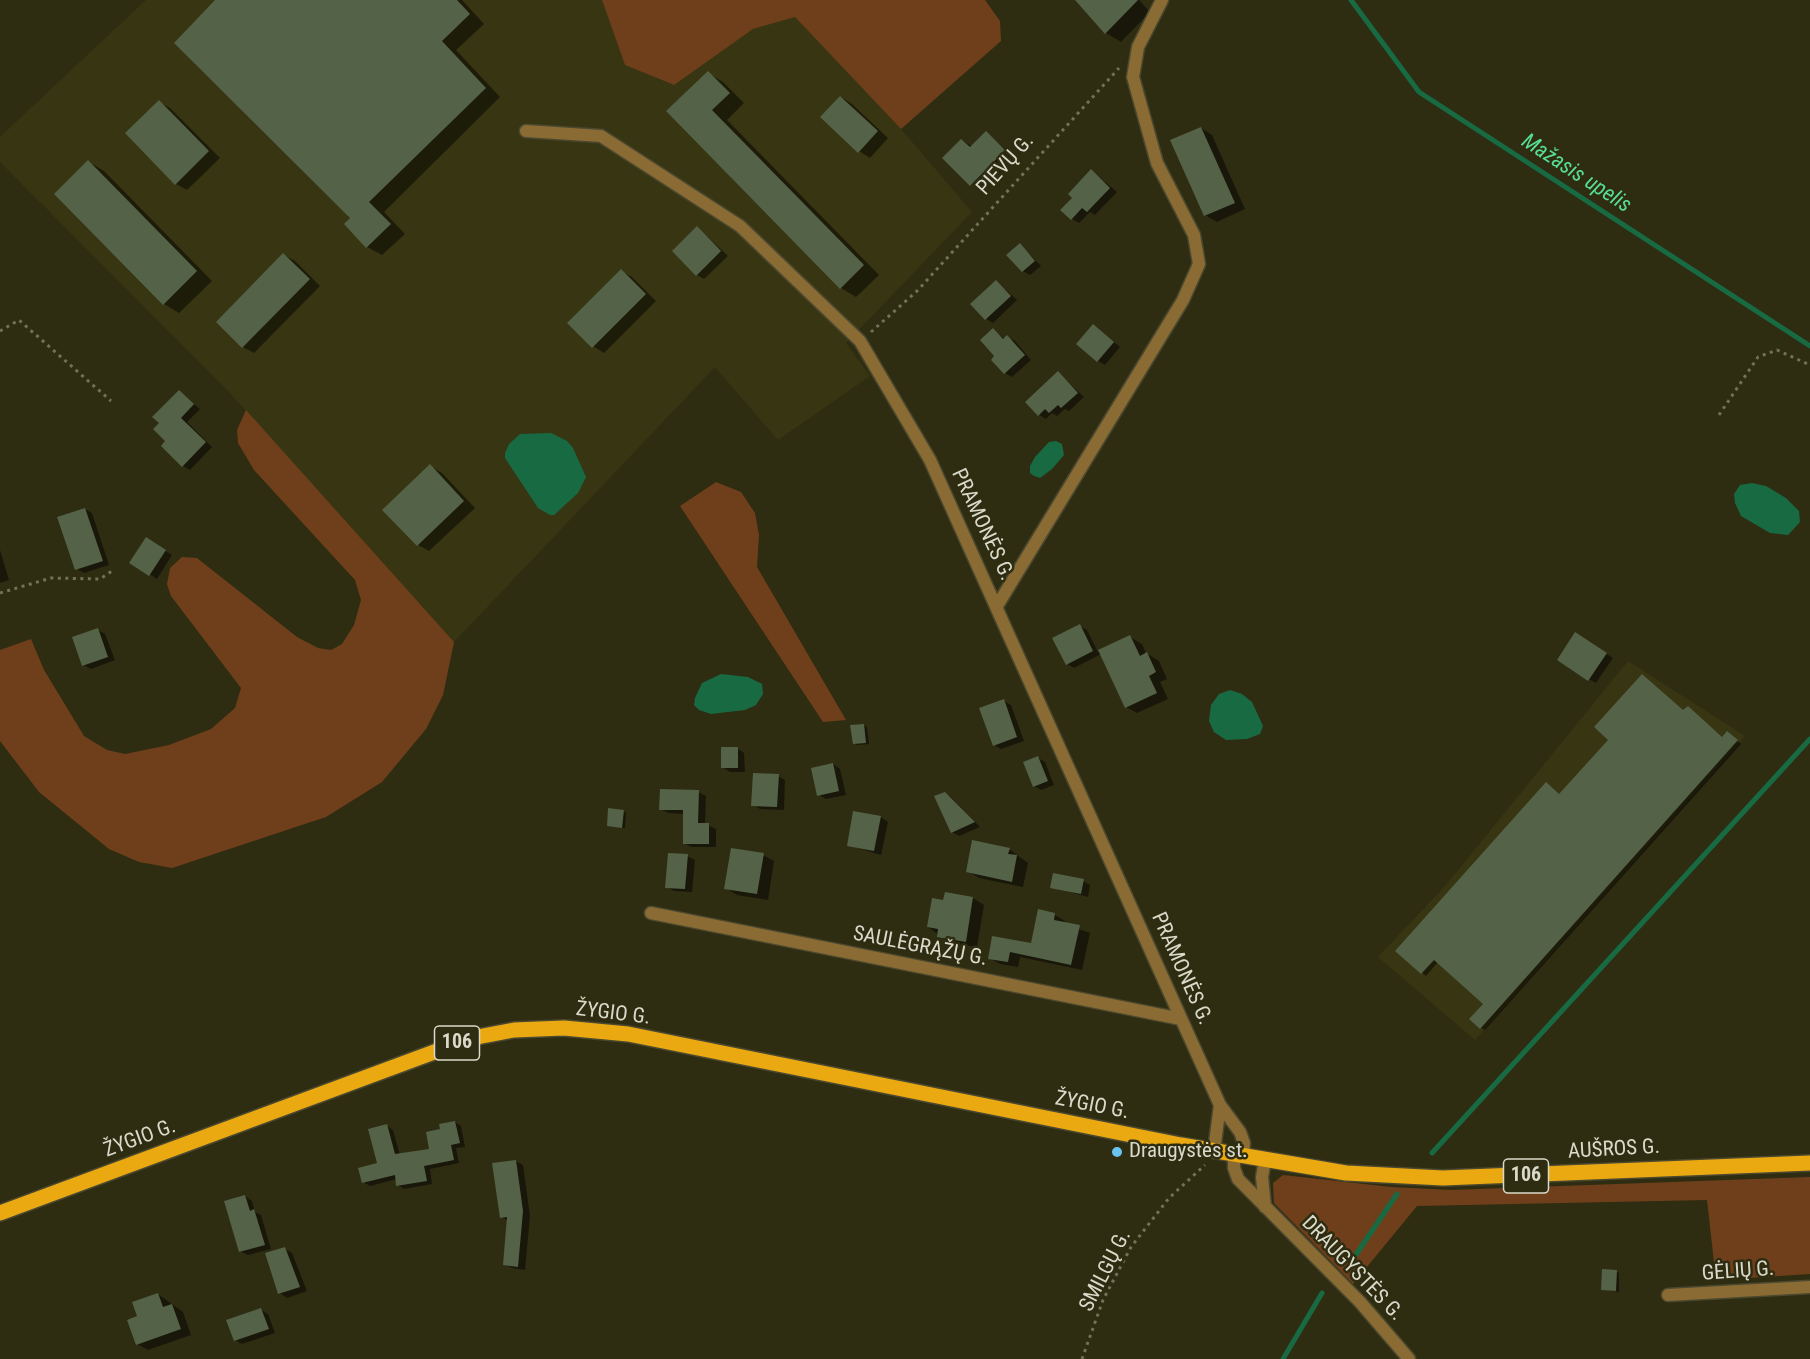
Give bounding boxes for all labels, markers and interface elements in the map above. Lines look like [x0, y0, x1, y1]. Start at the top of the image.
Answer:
street label: PIEVŲ G. [972, 129, 1040, 201]
water label: Mažasis upelis [1516, 129, 1636, 219]
street label: PRAMONĖS G. [945, 465, 1019, 585]
street label: PRAMONĖS G. [1145, 909, 1217, 1029]
street label: SAULĖGRĄŽŲ G. [851, 922, 989, 972]
street label: ŽYGIO G. [574, 997, 652, 1031]
road number: 106 [434, 1026, 480, 1060]
street label: ŽYGIO G. [1053, 1086, 1131, 1126]
street label: ŽYGIO G. [101, 1114, 179, 1164]
street label: AUŠROS G. [1567, 1135, 1661, 1165]
place label: Draugystės st. [1129, 1139, 1248, 1165]
marker: Draugystės st. [1110, 1145, 1124, 1159]
road number: 106 [1504, 1159, 1549, 1193]
street label: DRAUGYSTĖS G. [1296, 1211, 1408, 1327]
street label: SMILGŲ G. [1075, 1226, 1137, 1316]
street label: GĖLIŲ G. [1701, 1257, 1775, 1287]

